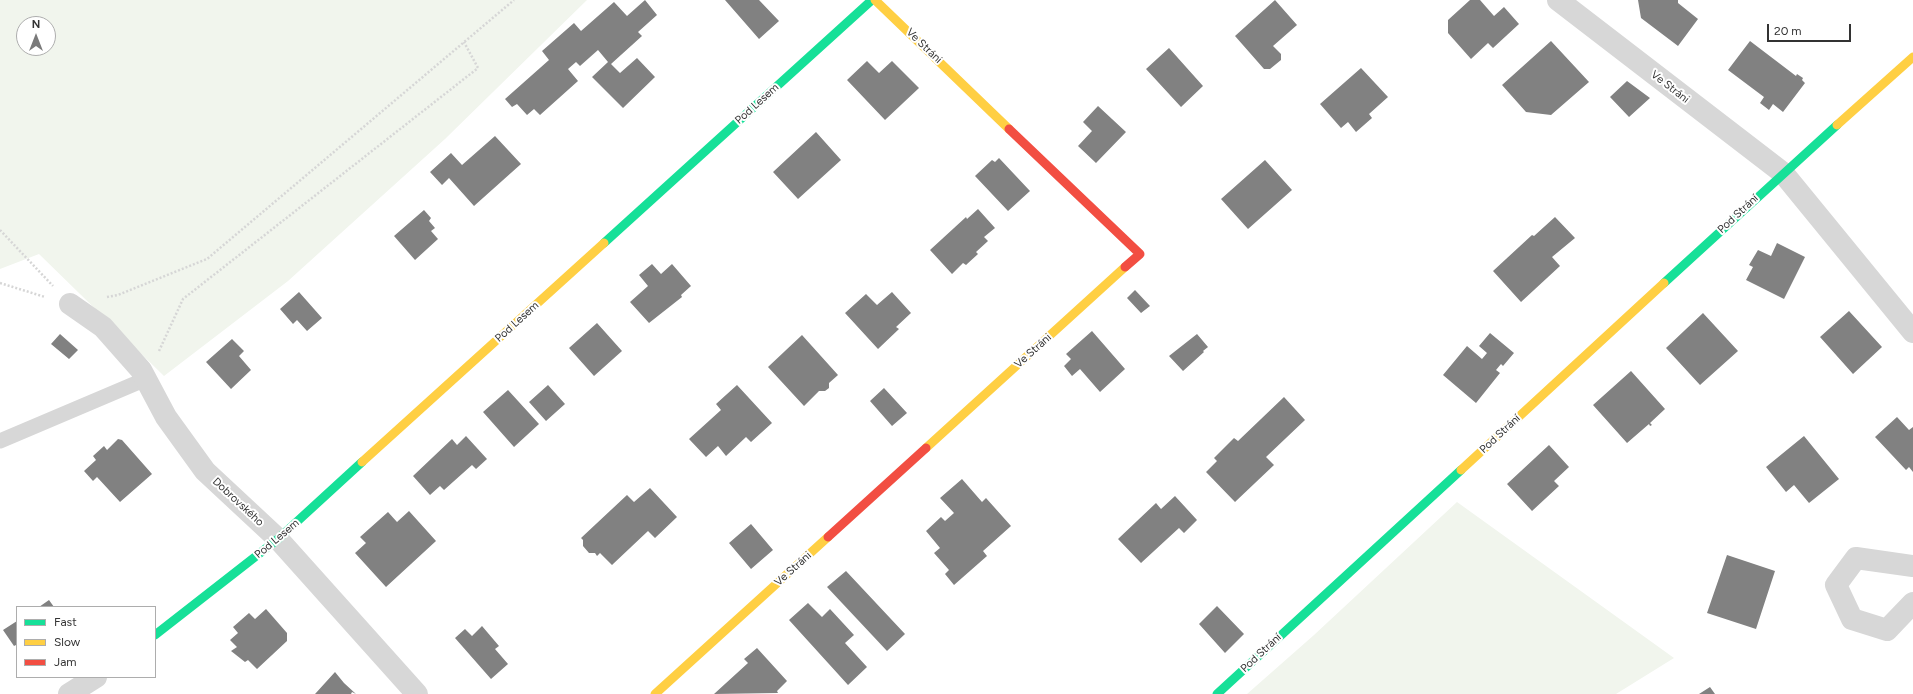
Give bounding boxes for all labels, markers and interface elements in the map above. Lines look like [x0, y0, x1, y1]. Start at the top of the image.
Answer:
north arrow [16, 16, 56, 56]
scale bar [1769, 16, 1853, 42]
text: N [32, 18, 40, 31]
text: 20 m [1774, 24, 1802, 38]
street label: Ve Stráni [903, 26, 945, 66]
street label: Ve Stráni [1648, 68, 1692, 106]
street label: Pod Lesem [733, 81, 781, 127]
street label: Pod Strání [1715, 192, 1761, 236]
street label: Pod Lesem [493, 299, 541, 345]
street label: Ve Stráni [1012, 331, 1054, 371]
street label: Pod Strání [1477, 412, 1523, 456]
street label: Dobrovského [210, 475, 266, 529]
street label: Pod Lesem [252, 517, 302, 561]
street label: Ve Stráni [772, 549, 814, 589]
legend [16, 606, 156, 678]
text: Fast [54, 615, 77, 629]
street label: Pod Strání [1238, 631, 1284, 675]
text: Slow [54, 635, 80, 649]
text: Jam [54, 655, 77, 669]

